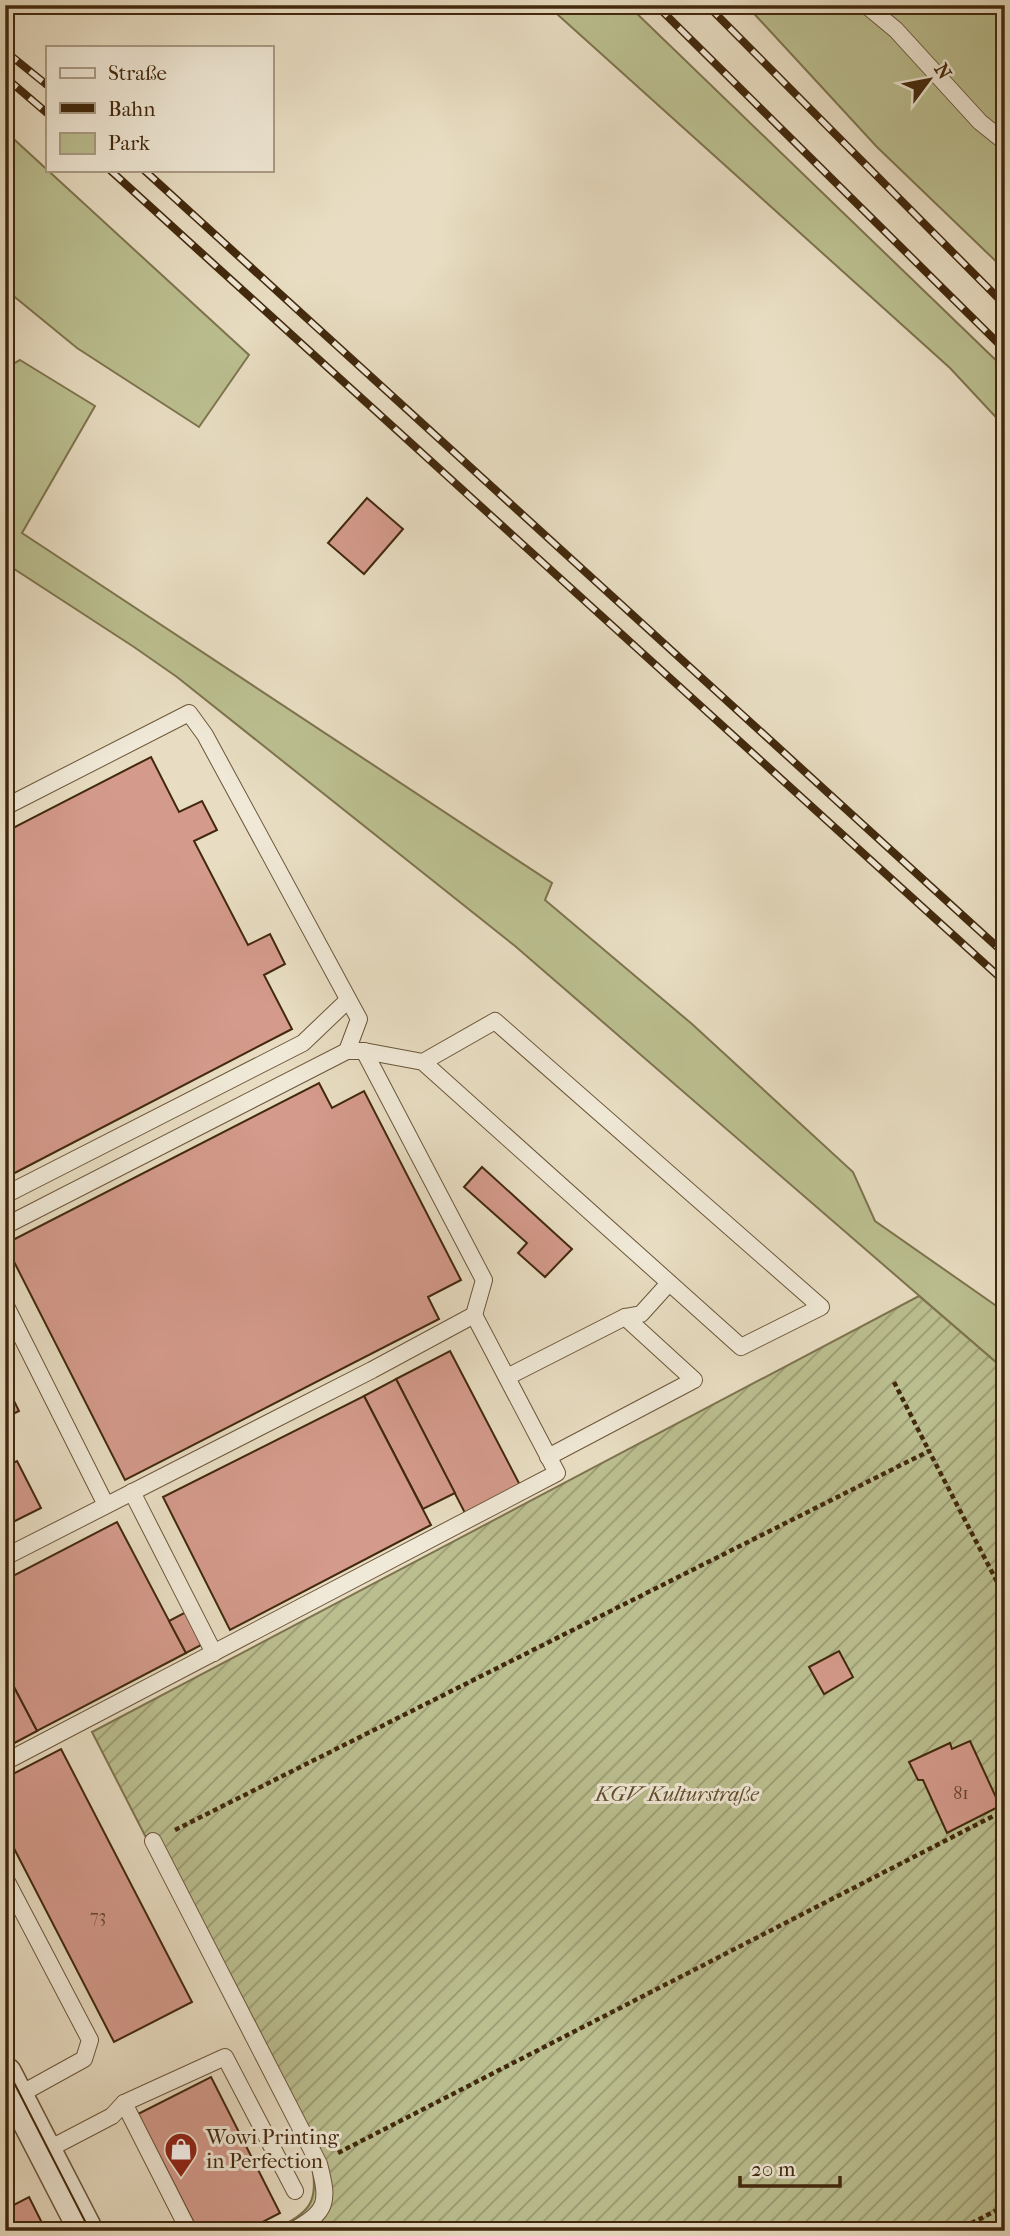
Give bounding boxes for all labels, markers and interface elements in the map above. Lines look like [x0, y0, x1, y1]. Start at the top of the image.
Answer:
legend [46, 46, 273, 172]
north arrow [894, 46, 964, 116]
text: N [929, 60, 956, 84]
text: Straße [108, 61, 167, 85]
text: Bahn [108, 97, 155, 121]
text: Park [108, 131, 150, 155]
park label: KGV Kulturstraße [593, 1782, 759, 1806]
house number: 81 [953, 1783, 969, 1804]
house number: 73 [90, 1906, 106, 1927]
place label: Wowi Printing in Perfection [205, 2125, 340, 2173]
shop icon: Wowi Printing in Perfection [162, 2130, 200, 2179]
scale bar [740, 2145, 840, 2189]
text: 20 m [751, 2157, 796, 2181]

